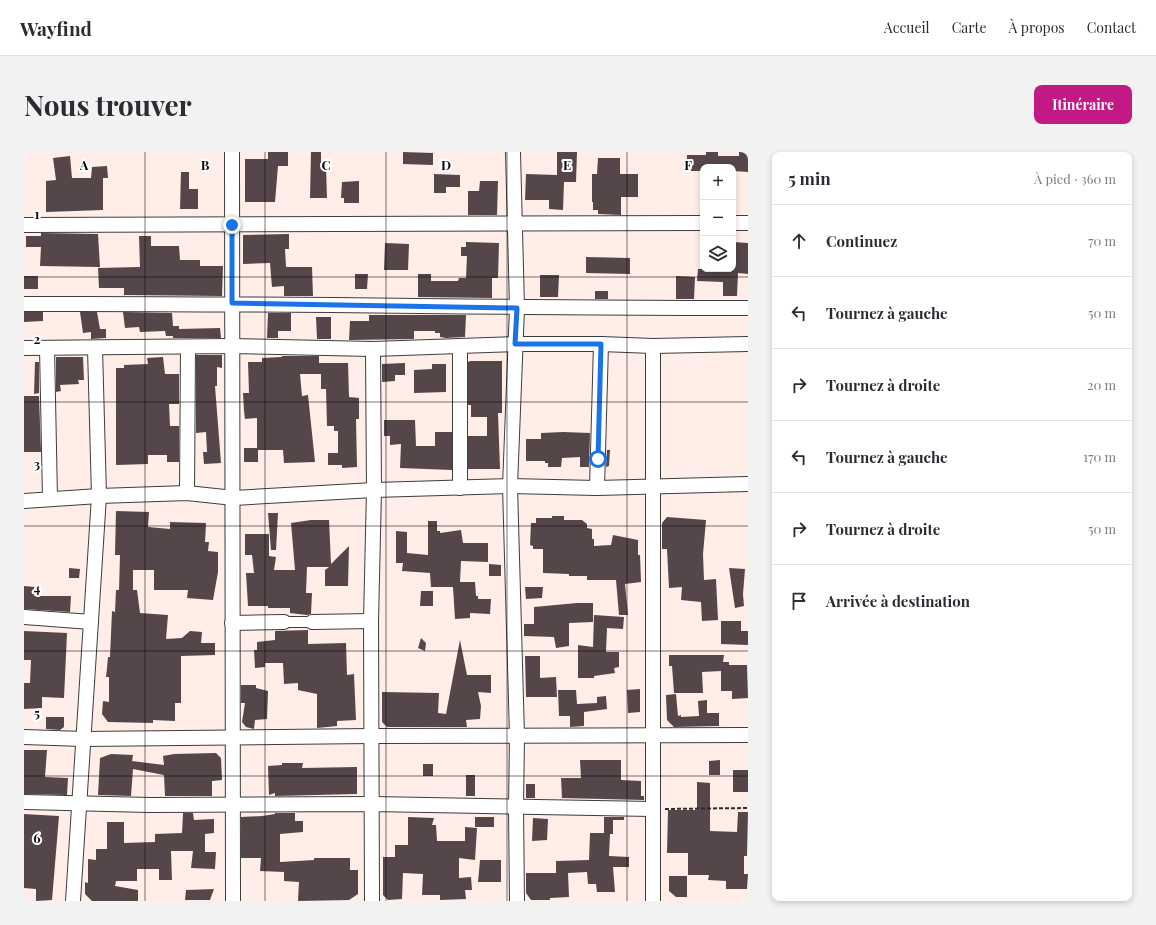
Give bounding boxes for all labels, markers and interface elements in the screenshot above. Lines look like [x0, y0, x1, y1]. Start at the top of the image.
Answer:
text: Wayfind [20, 15, 92, 41]
text: Accueil [884, 18, 930, 37]
text: Carte [952, 18, 987, 37]
text: À propos [1009, 18, 1065, 37]
text: Contact [1087, 18, 1136, 37]
button: Itinéraire [1034, 85, 1132, 124]
text: Nous trouver [24, 86, 192, 123]
text: A [79, 156, 89, 173]
text: B [201, 156, 210, 173]
text: C [321, 156, 331, 173]
text: D [441, 156, 451, 173]
text: E [563, 156, 571, 173]
text: F [684, 156, 692, 173]
map controls [700, 164, 736, 272]
button: + [700, 164, 736, 200]
text: 5 min [788, 167, 831, 189]
text: À pied · 360 m [1034, 170, 1116, 187]
button: − [700, 200, 736, 236]
text: 1 [35, 205, 40, 222]
route end [223, 216, 241, 234]
icon: ahead [788, 230, 810, 252]
text: Continuez [826, 231, 897, 251]
text: 70 m [1088, 232, 1116, 249]
button: layers [700, 236, 736, 272]
icon: left [788, 302, 810, 324]
text: Tournez à gauche [826, 303, 948, 323]
text: 50 m [1088, 304, 1116, 321]
text: 2 [34, 330, 41, 347]
icon: right [788, 374, 810, 396]
text: Tournez à droite [826, 375, 940, 395]
text: 20 m [1087, 376, 1116, 393]
icon: left [788, 446, 810, 468]
text: Tournez à gauche [826, 447, 948, 467]
text: 170 m [1083, 448, 1116, 465]
route start [589, 450, 607, 468]
text: 3 [34, 455, 40, 472]
icon: right [788, 518, 810, 540]
text: Tournez à droite [826, 519, 940, 539]
text: 50 m [1088, 520, 1116, 537]
text: 4 [34, 579, 41, 596]
icon: arrive [788, 590, 810, 612]
text: Arrivée à destination [826, 591, 970, 611]
text: 5 [34, 704, 40, 721]
text: 6 [33, 829, 41, 846]

